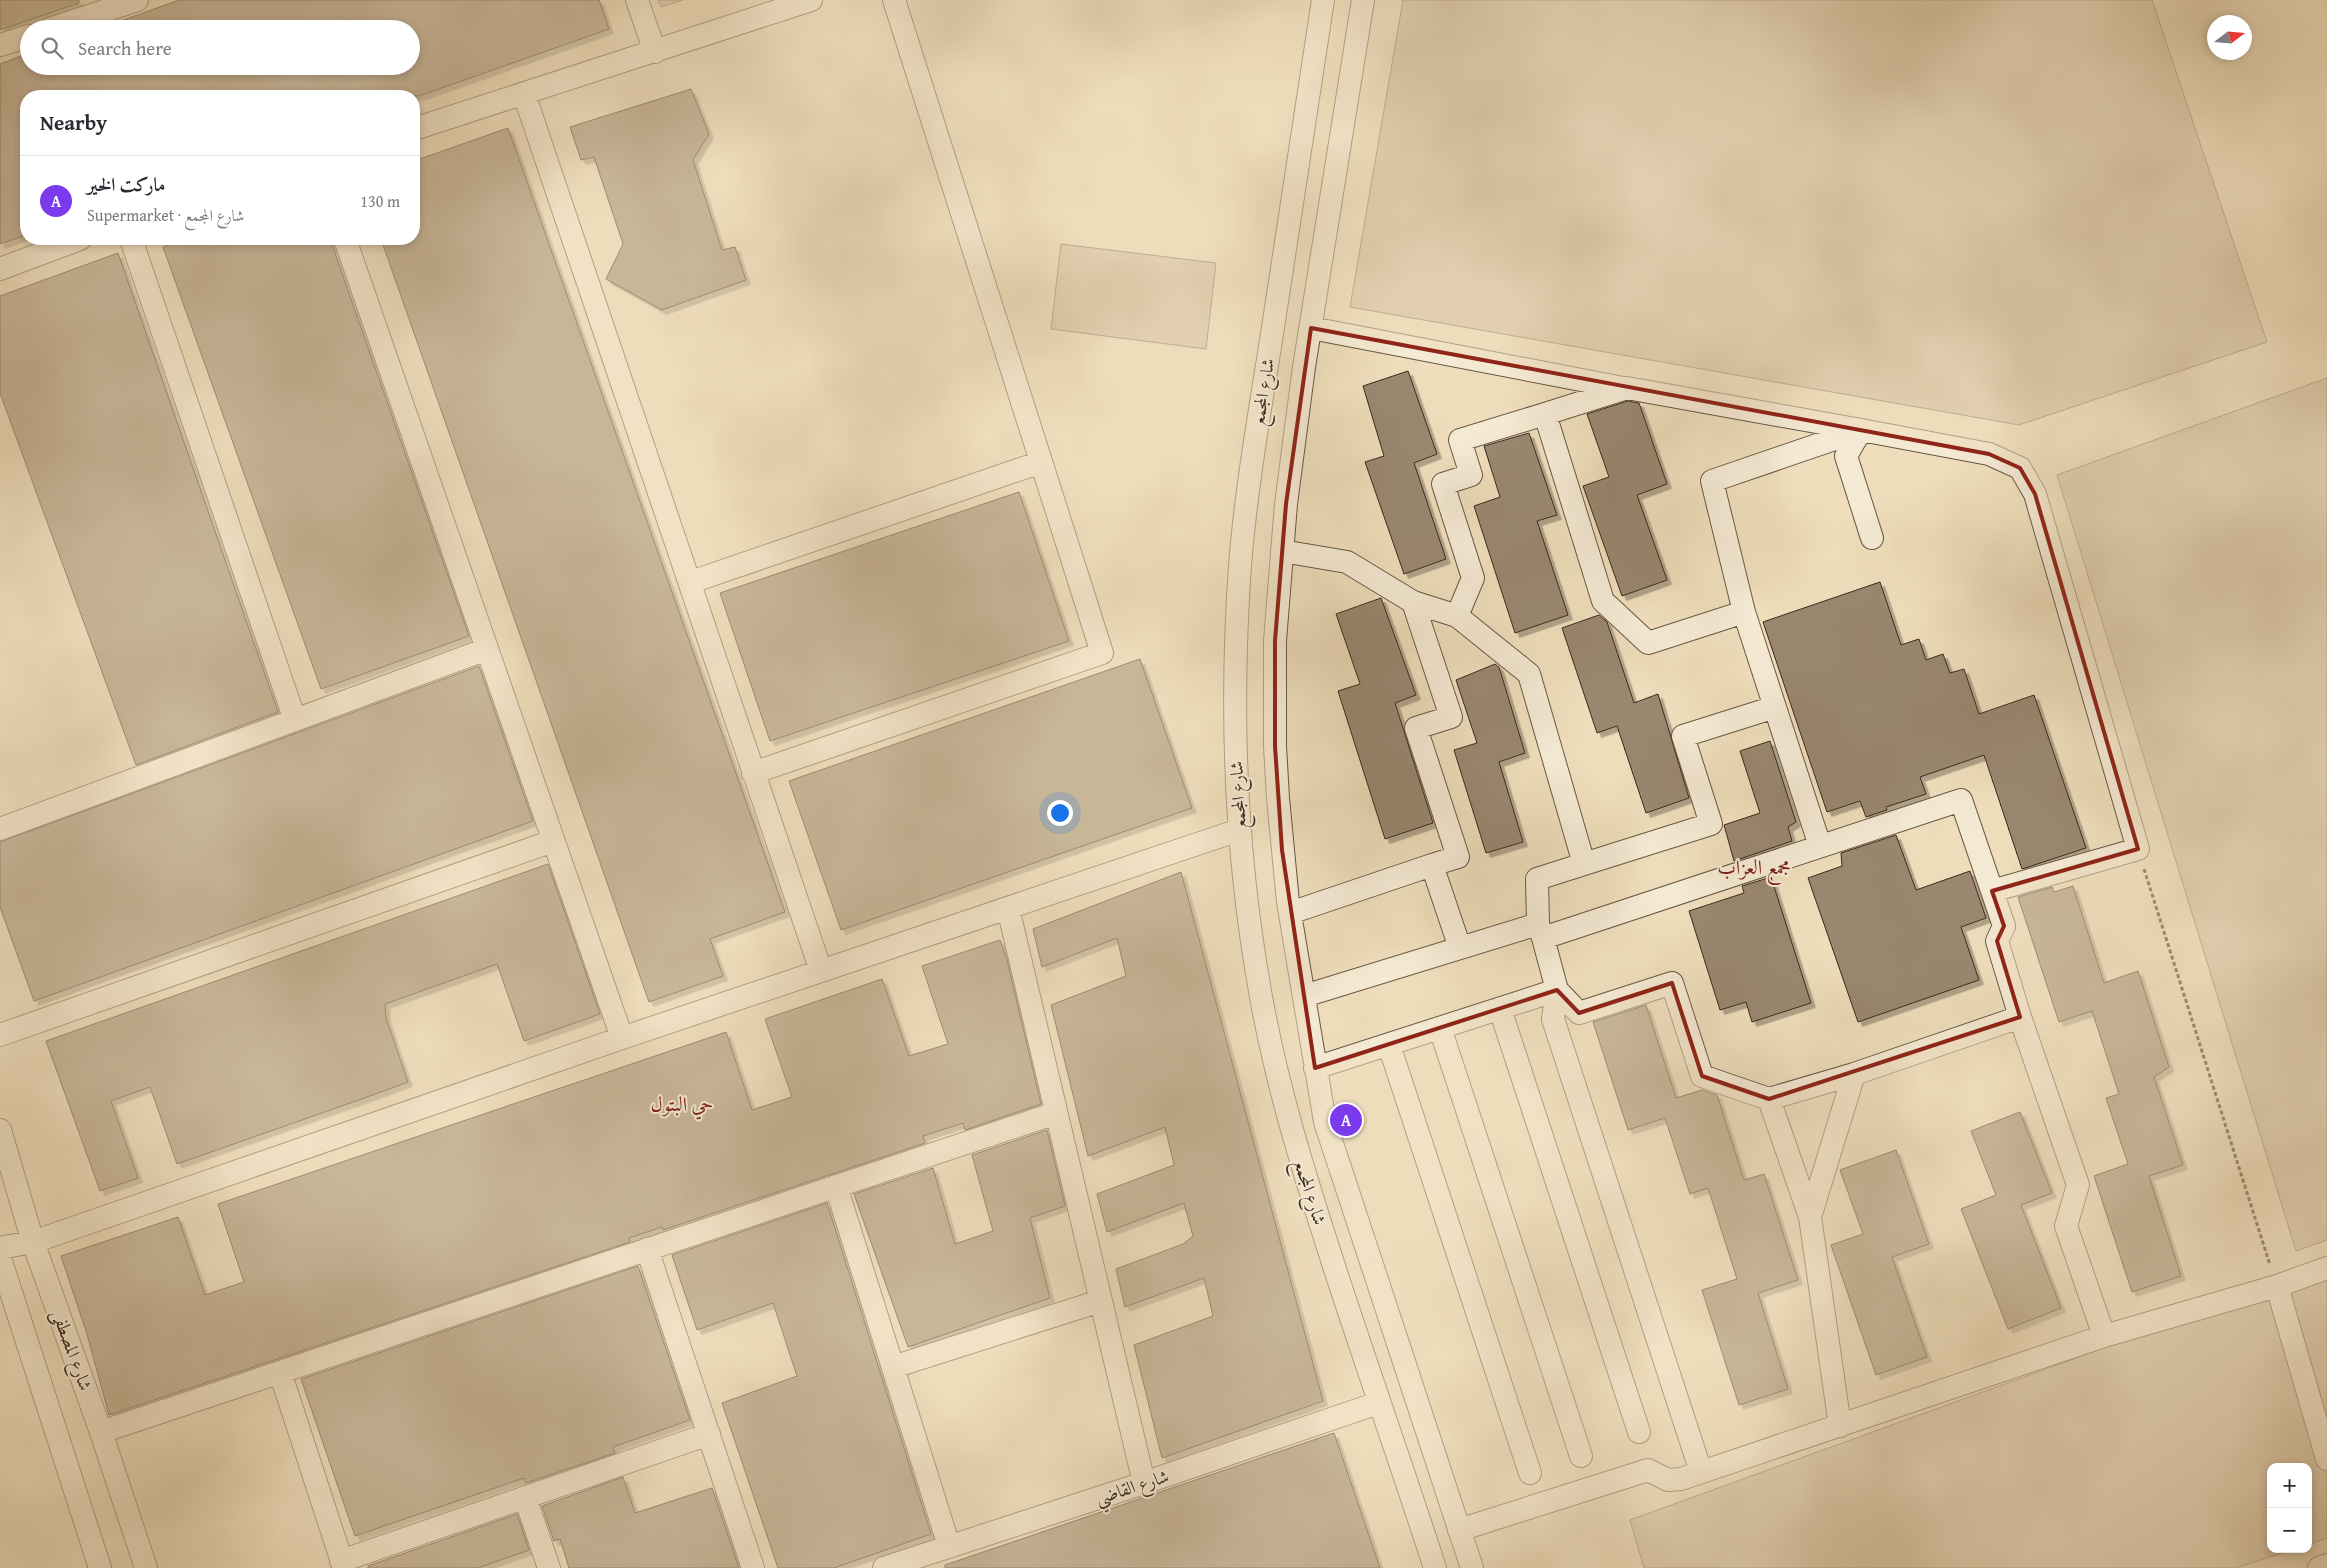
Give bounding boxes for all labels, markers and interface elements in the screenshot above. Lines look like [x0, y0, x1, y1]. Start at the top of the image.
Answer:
north arrow [2207, 15, 2252, 60]
search box [20, 20, 420, 75]
icon: search [38, 34, 66, 62]
text: Search here [78, 34, 172, 62]
text: Nearby [40, 107, 107, 138]
text: ماركت الخير [87, 170, 165, 198]
text: A [51, 189, 61, 213]
text: 130 m [360, 189, 400, 213]
text: Supermarket · شارع المجمع [87, 203, 244, 227]
street label: شارع المجمع [1244, 356, 1284, 428]
street label: شارع المجمع [1222, 760, 1256, 830]
your location [1047, 800, 1073, 826]
district label: مجمع العزاب [1717, 852, 1791, 885]
district label: حي البتول [651, 1089, 713, 1120]
pin: A [1330, 1101, 1362, 1139]
street label: شارع المجمع [1284, 1155, 1334, 1229]
street label: شارع المصطفى [43, 1305, 100, 1395]
street label: شارع القاضي [1092, 1462, 1173, 1515]
map controls [2267, 1463, 2312, 1553]
button: + [2267, 1463, 2312, 1508]
button: − [2267, 1508, 2312, 1553]

